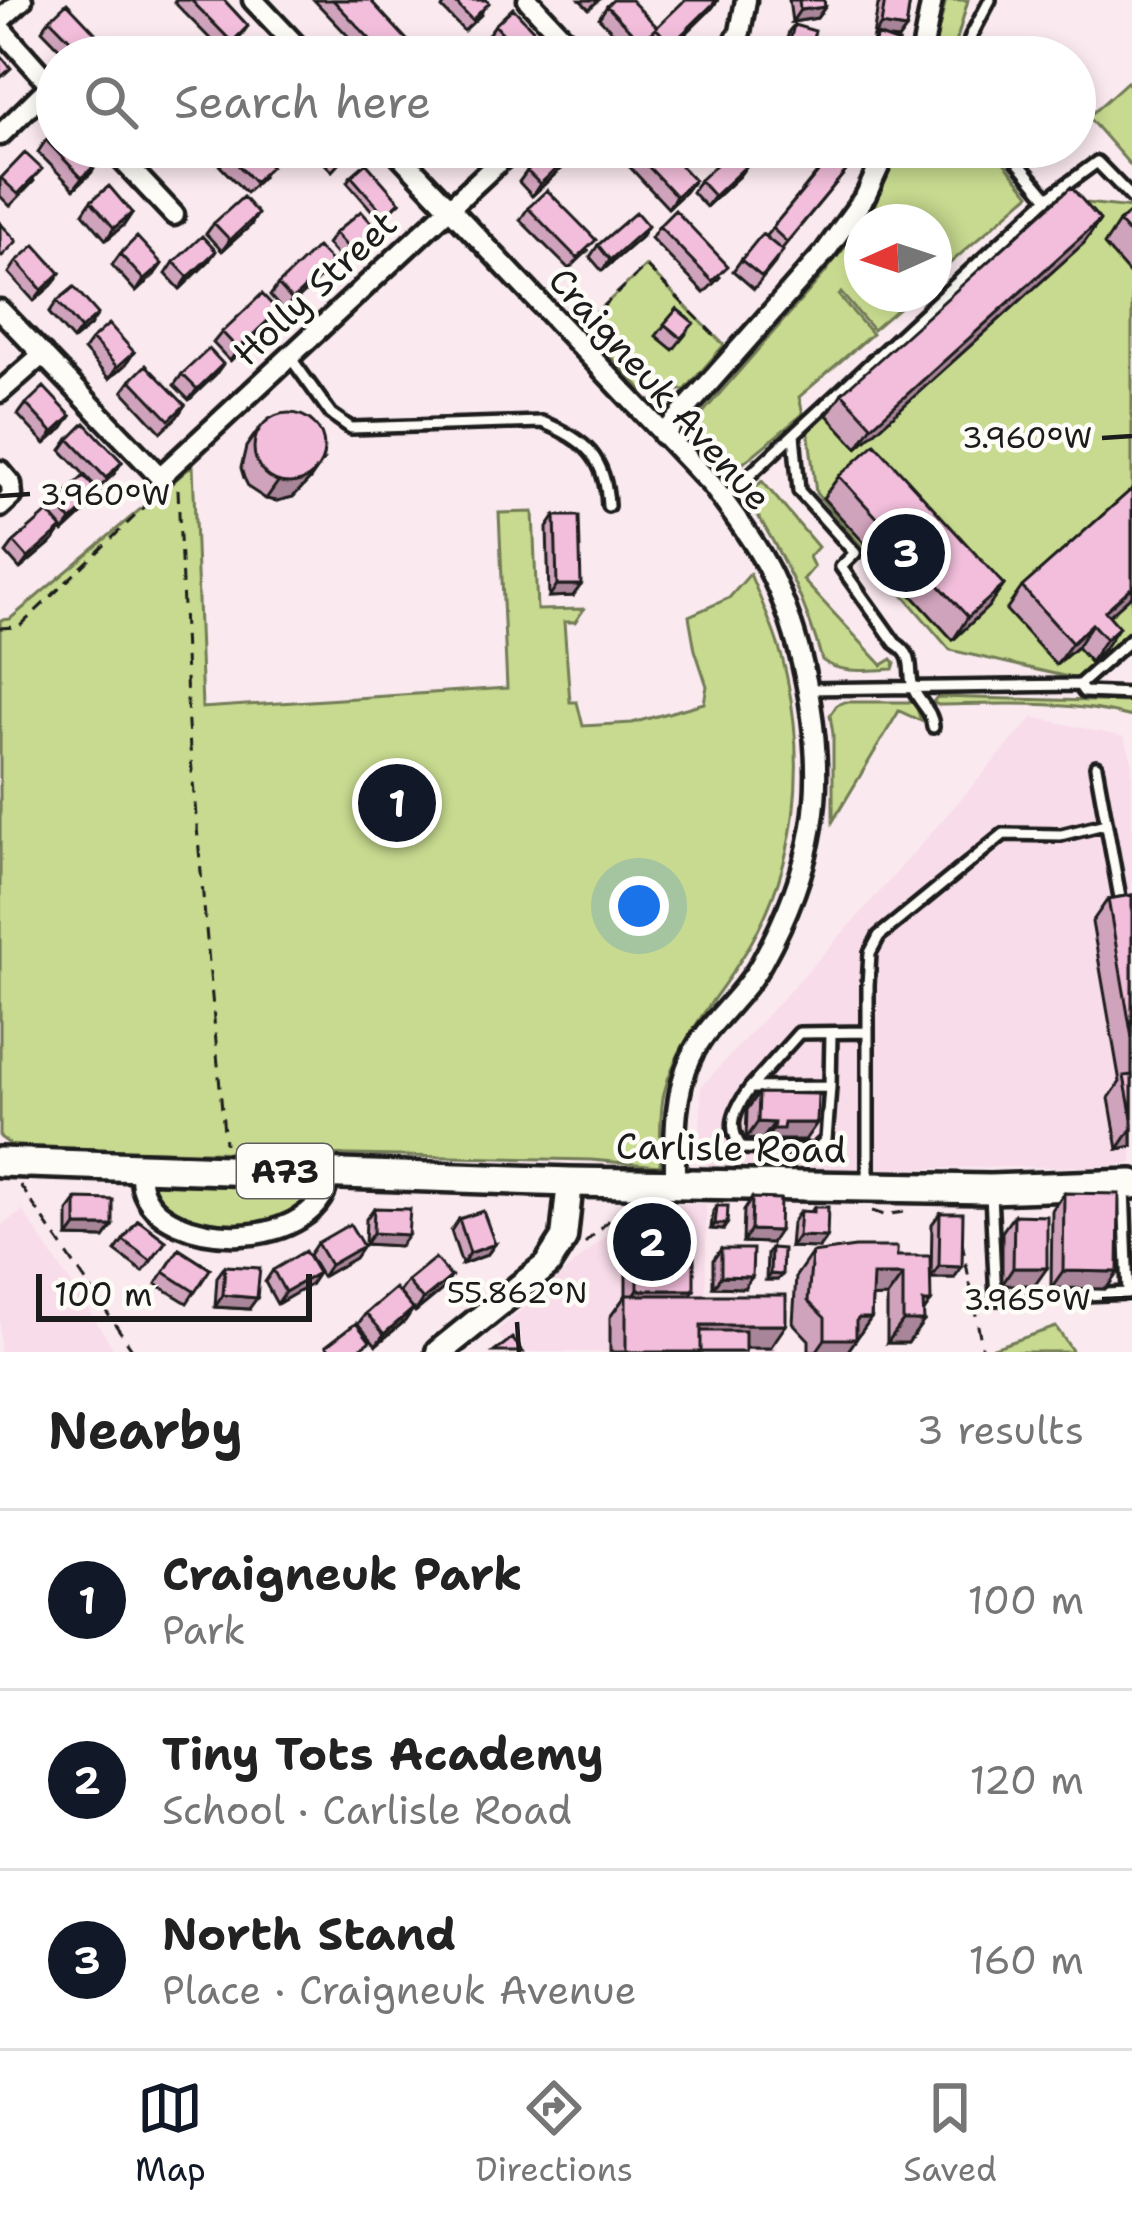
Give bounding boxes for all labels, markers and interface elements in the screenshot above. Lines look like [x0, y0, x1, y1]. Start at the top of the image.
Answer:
search box [36, 36, 1096, 168]
icon: search [78, 69, 144, 135]
text: Search here [174, 72, 431, 132]
street label: Holly Street [222, 199, 408, 377]
north arrow [844, 204, 952, 312]
street label: Craigneuk Avenue [537, 257, 783, 521]
text: 3.960°W [962, 417, 1092, 458]
text: 3.960°W [40, 474, 170, 515]
pin: 3 [867, 508, 945, 598]
pin: 1 [358, 758, 436, 848]
your location [609, 876, 669, 936]
street label: Carlisle Road [615, 1121, 847, 1175]
road number: A73 [237, 1144, 333, 1198]
pin: 2 [613, 1197, 691, 1287]
scale bar [36, 1268, 312, 1321]
text: 100 m [54, 1272, 153, 1317]
text: 55.862°N [447, 1272, 587, 1313]
text: 3.965°W [963, 1279, 1091, 1320]
text: Nearby [48, 1396, 243, 1464]
text: 3 results [917, 1404, 1084, 1456]
text: Craigneuk Park [162, 1544, 522, 1604]
text: 1 [78, 1574, 96, 1626]
text: 100 m [968, 1574, 1084, 1626]
text: Park [162, 1604, 246, 1656]
text: Tiny Tots Academy [162, 1724, 604, 1784]
text: 2 [73, 1754, 101, 1806]
text: 120 m [969, 1754, 1084, 1806]
text: School · Carlisle Road [162, 1784, 572, 1836]
text: North Stand [162, 1904, 456, 1964]
text: 3 [73, 1934, 101, 1986]
text: 160 m [969, 1934, 1084, 1986]
text: Place · Craigneuk Avenue [162, 1964, 637, 2016]
tab: Map [135, 2075, 206, 2192]
tab: Directions [476, 2075, 633, 2192]
tab: Saved [903, 2075, 997, 2192]

